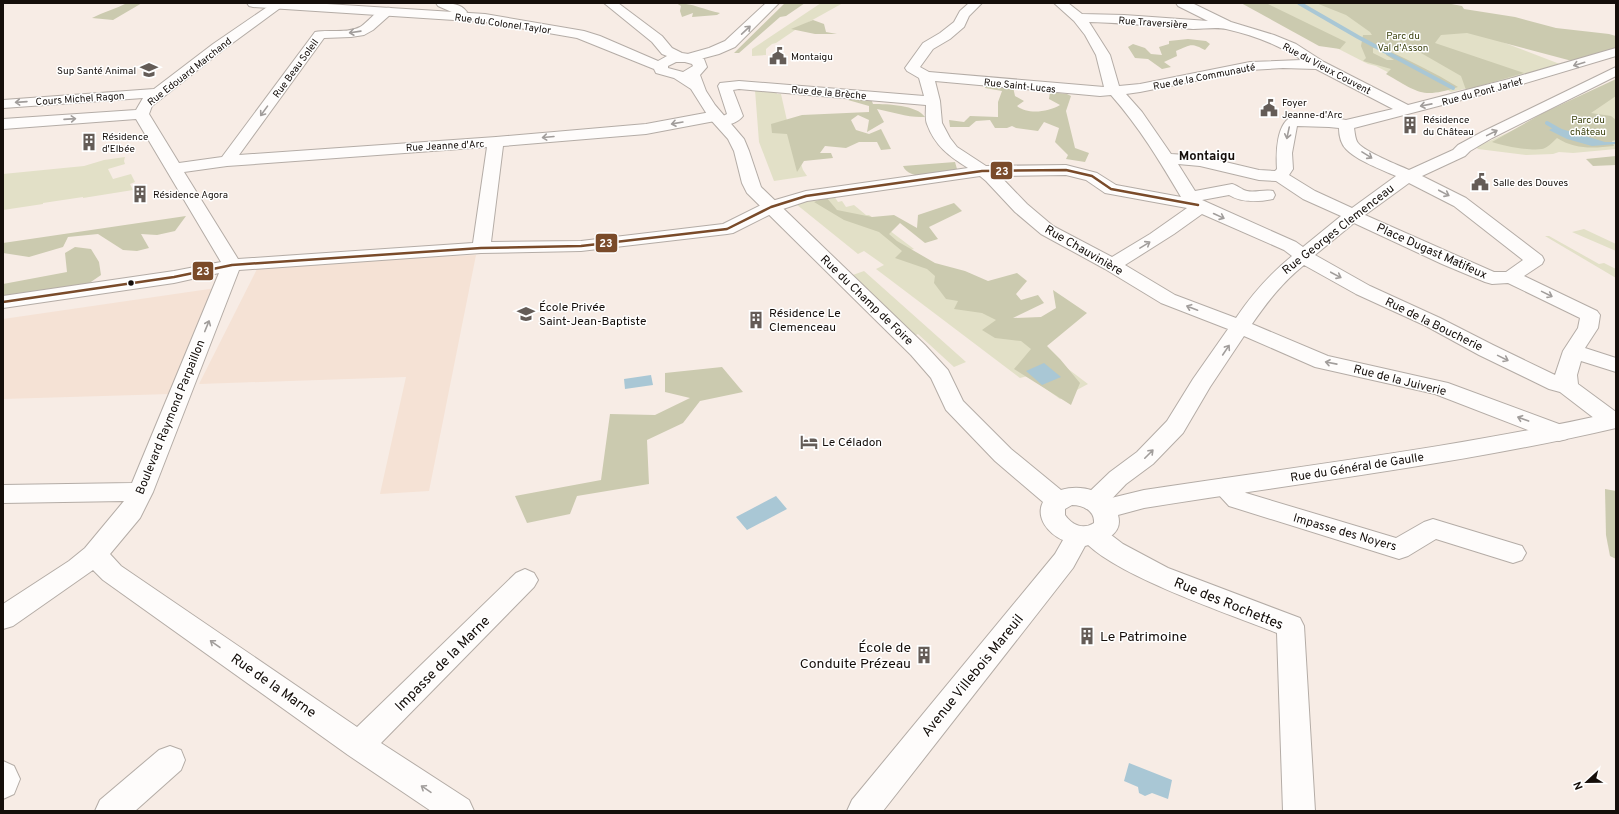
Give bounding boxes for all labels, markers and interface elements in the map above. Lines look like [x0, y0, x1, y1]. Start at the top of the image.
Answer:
street label: Rue du Colonel Taylor [454, 11, 552, 38]
street label: Rue Traversière [1118, 15, 1188, 32]
one-way arrow [741, 25, 751, 35]
one-way arrow [349, 28, 362, 36]
park label: Parc du Val d'Asson [1378, 30, 1429, 55]
street label: Rue Edouard Marchand [145, 35, 235, 109]
street label: Rue Beau Soleil [271, 37, 322, 101]
street label: Rue du Vieux Couvent [1280, 41, 1373, 98]
public building icon: Montaigu [768, 46, 788, 66]
place label: Montaigu [791, 51, 833, 64]
school or university icon: Sup Santé Animal [139, 60, 159, 80]
street label: Rue de la Communauté [1152, 61, 1256, 94]
one-way arrow [1572, 61, 1585, 68]
place label: Sup Santé Animal [57, 65, 136, 78]
street label: Rue du Pont Jarlet [1440, 75, 1524, 110]
street label: Rue Saint-Lucas [983, 76, 1057, 97]
street label: Rue de la Brèche [791, 84, 867, 103]
street label: Cours Michel Ragon [35, 90, 125, 109]
place label: Foyer Jeanne-d'Arc [1282, 97, 1342, 122]
public building icon: Foyer Jeanne-d'Arc [1259, 98, 1279, 118]
one-way arrow [15, 99, 28, 106]
one-way arrow [1420, 101, 1433, 109]
one-way arrow [260, 105, 268, 116]
place label: Résidence du Château [1423, 114, 1474, 139]
park label: Parc du château [1570, 114, 1606, 139]
building icon: Résidence du Château [1400, 115, 1420, 135]
one-way arrow [63, 116, 76, 123]
one-way arrow [671, 119, 684, 127]
one-way arrow [1283, 127, 1291, 140]
one-way arrow [1486, 129, 1498, 136]
place label: Résidence d'Elbée [102, 131, 148, 156]
building icon: Résidence d'Elbée [79, 132, 99, 152]
one-way arrow [542, 133, 555, 141]
street label: Rue Jeanne d'Arc [406, 138, 485, 155]
district label: Montaigu [1179, 149, 1235, 165]
one-way arrow [1361, 151, 1372, 159]
line badge: 23 [990, 161, 1013, 180]
text: 23 [995, 165, 1009, 179]
public building icon: Salle des Douves [1470, 172, 1490, 192]
place label: Salle des Douves [1493, 177, 1569, 190]
street label: Rue Georges Clemenceau [1279, 181, 1398, 279]
building icon: Résidence Agora [130, 184, 150, 204]
place label: Résidence Agora [153, 189, 228, 202]
one-way arrow [1438, 190, 1450, 198]
one-way arrow [1212, 213, 1224, 220]
street label: Place Dugast Matifeux [1374, 220, 1489, 284]
street label: Rue Chauvinière [1041, 222, 1126, 280]
line badge: 23 [595, 233, 618, 253]
text: 23 [599, 237, 613, 251]
one-way arrow [1139, 240, 1151, 248]
street label: Rue du Champ de Foire [816, 252, 916, 349]
line badge: 23 [192, 261, 214, 281]
text: 23 [196, 265, 210, 279]
one-way arrow [1330, 272, 1342, 280]
unlabelled marker [126, 278, 136, 288]
one-way arrow [1540, 291, 1552, 298]
street label: Rue de la Boucherie [1382, 294, 1485, 356]
place label: École Privée Saint-Jean-Baptiste [539, 300, 646, 330]
one-way arrow [1186, 303, 1198, 311]
school or university icon: École Privée Saint-Jean-Baptiste [516, 304, 536, 324]
place label: Résidence Le Clemenceau [769, 306, 841, 336]
building icon: Résidence Le Clemenceau [746, 310, 766, 330]
one-way arrow [204, 320, 211, 332]
street label: Boulevard Raymond Parpaillon [132, 338, 209, 497]
one-way arrow [1221, 344, 1230, 355]
one-way arrow [1496, 355, 1508, 362]
one-way arrow [1325, 359, 1338, 367]
street label: Rue de la Juiverie [1352, 362, 1448, 400]
one-way arrow [1517, 415, 1529, 423]
hotel icon: Le Céladon [799, 432, 819, 452]
place label: Le Céladon [822, 435, 882, 451]
one-way arrow [1144, 449, 1154, 459]
street label: Rue du Général de Gaulle [1289, 450, 1425, 486]
street label: Impasse des Noyers [1291, 511, 1398, 555]
street label: Rue des Rochettes [1171, 575, 1286, 634]
street label: Avenue Villebois Mareuil [919, 611, 1028, 741]
street label: Impasse de la Marne [392, 613, 494, 715]
building icon: Le Patrimoine [1077, 626, 1097, 646]
place label: Le Patrimoine [1100, 629, 1187, 646]
place label: École de Conduite Prézeau [800, 639, 911, 673]
one-way arrow [210, 640, 221, 648]
building icon: École de Conduite Prézeau [914, 645, 934, 665]
street label: Rue de la Marne [227, 651, 319, 722]
north arrow [1567, 762, 1607, 802]
text: N [1571, 779, 1587, 792]
one-way arrow [420, 785, 431, 794]

